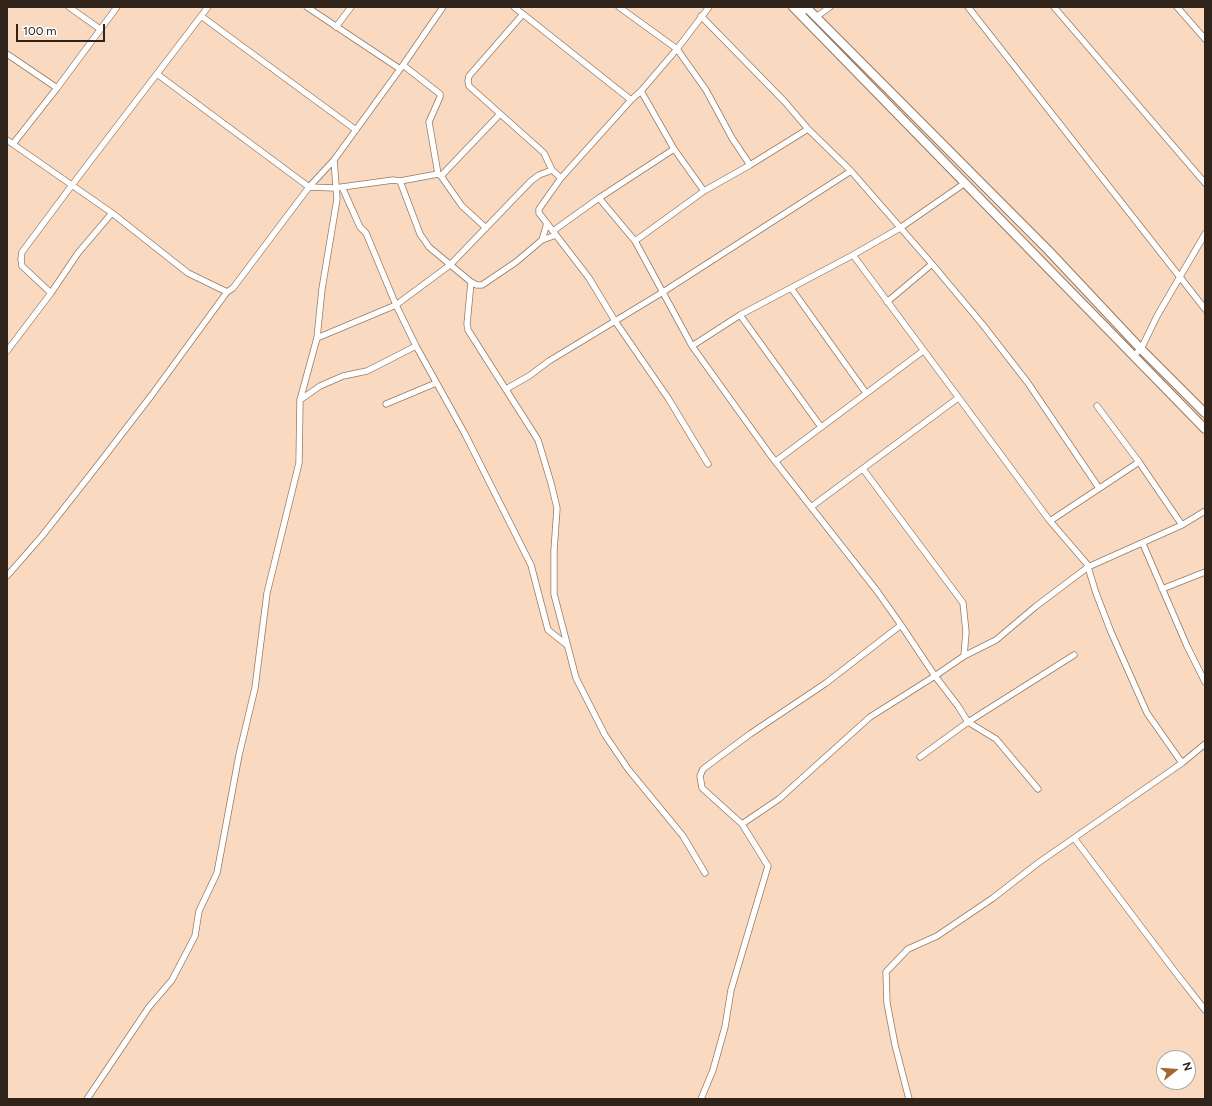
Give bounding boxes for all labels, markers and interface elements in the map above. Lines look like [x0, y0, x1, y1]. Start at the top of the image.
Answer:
scale bar [18, 16, 107, 42]
text: 100 m [23, 24, 57, 38]
north arrow [1156, 1050, 1196, 1090]
text: N [1180, 1061, 1194, 1073]

